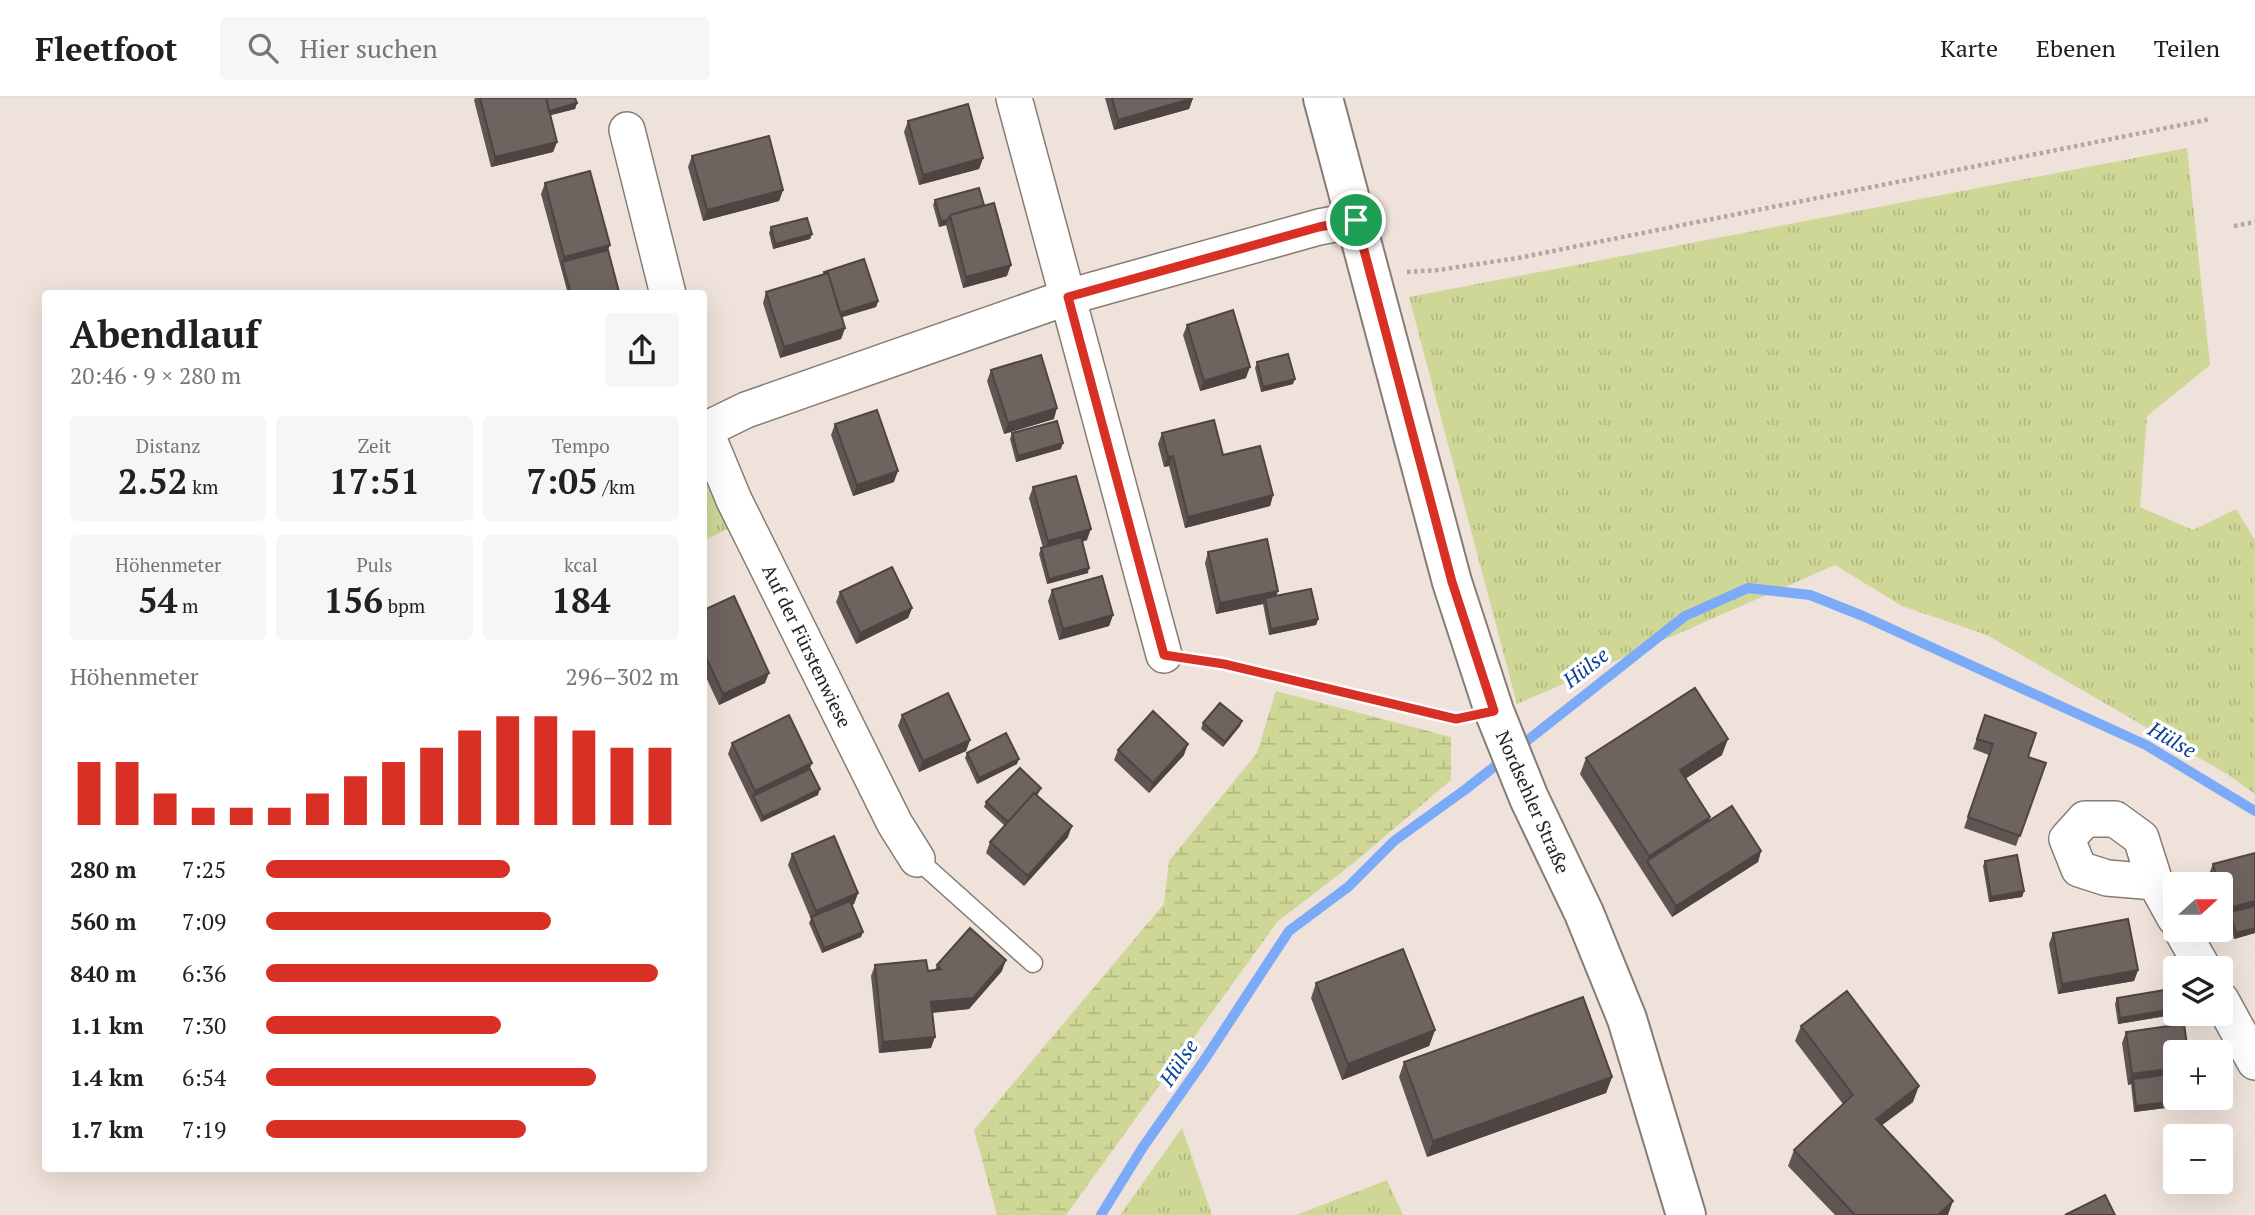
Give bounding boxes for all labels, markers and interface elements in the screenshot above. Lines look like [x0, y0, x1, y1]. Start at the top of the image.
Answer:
search box [220, 17, 710, 80]
text: Fleetfoot [35, 27, 178, 70]
icon: search [244, 29, 282, 67]
text: Hier suchen [300, 31, 438, 65]
text: Karte [1940, 32, 1998, 64]
text: Ebenen [2036, 32, 2116, 64]
text: Teilen [2154, 32, 2220, 64]
pin [1326, 190, 1386, 250]
icon: arrive [1337, 201, 1375, 239]
text: Abendlauf [70, 309, 259, 359]
button: share [605, 313, 679, 387]
text: 20:46 · 9 × 280 m [70, 360, 241, 391]
text: Distanz [136, 433, 200, 458]
text: Zeit [358, 433, 391, 458]
text: Tempo [552, 433, 610, 458]
text: 2.52 [118, 458, 188, 504]
text: 17:51 [329, 458, 420, 504]
text: 7:05 [526, 458, 598, 504]
text: km [188, 474, 218, 499]
text: /km [598, 474, 635, 499]
text: Höhenmeter [115, 552, 221, 577]
text: Puls [356, 552, 393, 577]
text: kcal [564, 552, 598, 577]
street label: Auf der Fürstenwiese [757, 560, 858, 732]
text: 54 [138, 577, 177, 623]
text: 156 [324, 577, 383, 623]
text: 184 [551, 577, 610, 623]
text: m [177, 593, 198, 618]
text: bpm [383, 593, 425, 618]
water label: Hülse [1556, 640, 1614, 694]
text: Höhenmeter [70, 661, 199, 692]
text: 296–302 m [566, 661, 679, 692]
water label: Hülse [2143, 714, 2202, 764]
street label: Nordsehler Straße [1491, 726, 1576, 877]
text: 280 m [70, 854, 136, 885]
text: 7:25 [182, 854, 226, 885]
north arrow [2163, 872, 2233, 942]
map controls [2163, 872, 2233, 1194]
text: 560 m [70, 906, 136, 937]
text: 7:09 [182, 906, 226, 937]
button: layers [2163, 956, 2233, 1026]
text: 840 m [70, 958, 136, 989]
text: 6:36 [182, 958, 226, 989]
text: 1.1 km [70, 1010, 144, 1041]
text: 7:30 [182, 1010, 226, 1041]
water label: Hülse [1152, 1033, 1204, 1092]
button: + [2163, 1040, 2233, 1110]
text: 1.4 km [70, 1062, 144, 1093]
text: 6:54 [182, 1062, 226, 1093]
text: 1.7 km [70, 1114, 144, 1145]
text: 7:19 [182, 1114, 226, 1145]
button: − [2163, 1124, 2233, 1194]

